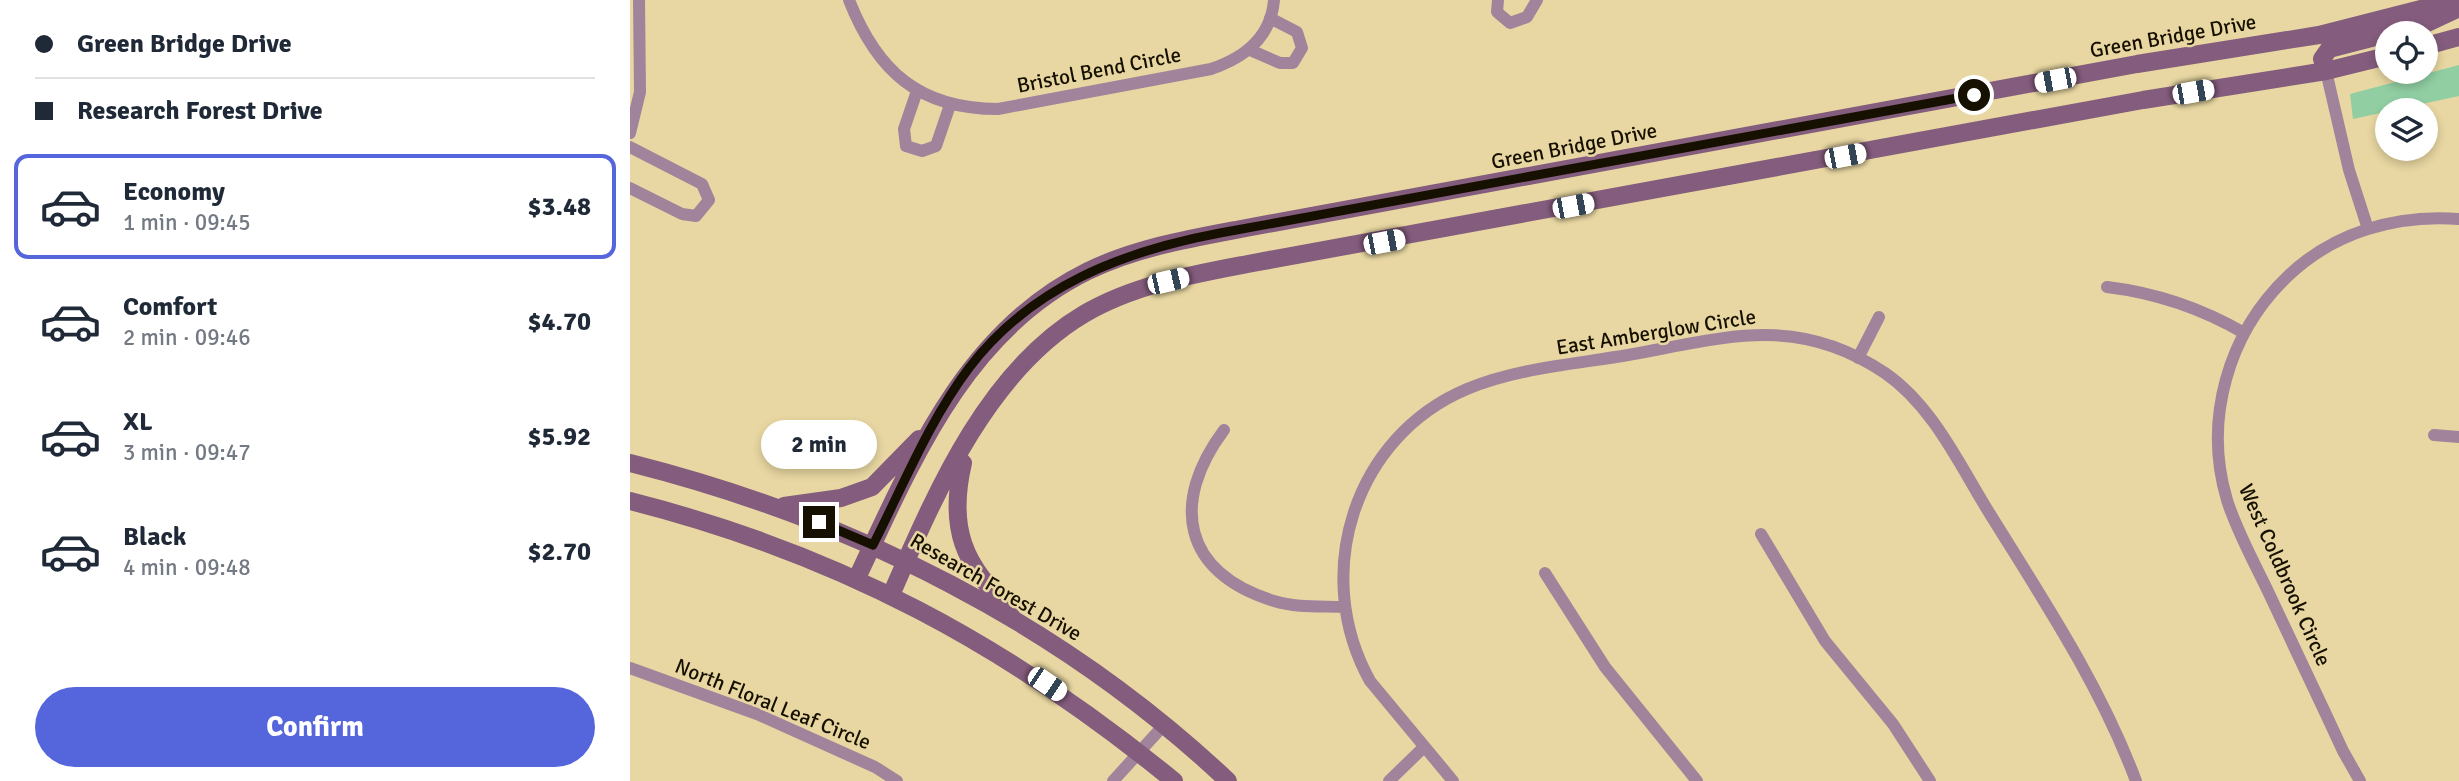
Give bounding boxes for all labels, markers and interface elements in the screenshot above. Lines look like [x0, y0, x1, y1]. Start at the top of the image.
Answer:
street label: Green Bridge Drive [2088, 9, 2258, 63]
map controls [2375, 21, 2438, 161]
button: locate [2375, 21, 2438, 84]
text: Green Bridge Drive [77, 28, 292, 60]
street label: Bristol Bend Circle [1015, 41, 1183, 99]
car [2033, 66, 2078, 94]
car [2171, 78, 2216, 106]
route start [1958, 79, 1990, 111]
text: Research Forest Drive [77, 95, 323, 127]
button: layers [2375, 98, 2438, 161]
street label: Green Bridge Drive [1489, 117, 1659, 175]
car [1823, 142, 1868, 170]
icon: car [39, 175, 102, 238]
text: Economy [123, 176, 225, 208]
text: $3.48 [527, 191, 591, 223]
car [1551, 192, 1596, 220]
text: 1 min · 09:45 [123, 208, 251, 237]
car [1362, 228, 1407, 256]
car [1146, 266, 1191, 296]
icon: car [39, 290, 102, 353]
text: Comfort [123, 291, 217, 323]
street label: East Amberglow Circle [1554, 303, 1758, 361]
text: $4.70 [527, 306, 591, 338]
text: 2 min · 09:46 [123, 323, 251, 352]
icon: car [39, 405, 102, 468]
text: XL [123, 406, 153, 438]
callout: 2 min [761, 420, 877, 470]
text: $5.92 [527, 421, 591, 453]
text: 2 min [791, 430, 847, 459]
text: 3 min · 09:47 [123, 438, 251, 467]
street label: West Coldbrook Circle [2233, 480, 2337, 670]
route end [803, 506, 835, 538]
icon: car [39, 520, 102, 583]
text: Black [123, 521, 186, 553]
street label: Research Forest Drive [906, 527, 1086, 647]
text: $2.70 [527, 536, 591, 568]
text: 4 min · 09:48 [123, 553, 251, 582]
street label: North Floral Leaf Circle [671, 653, 875, 755]
car [1024, 664, 1071, 704]
button: Confirm [35, 687, 595, 767]

